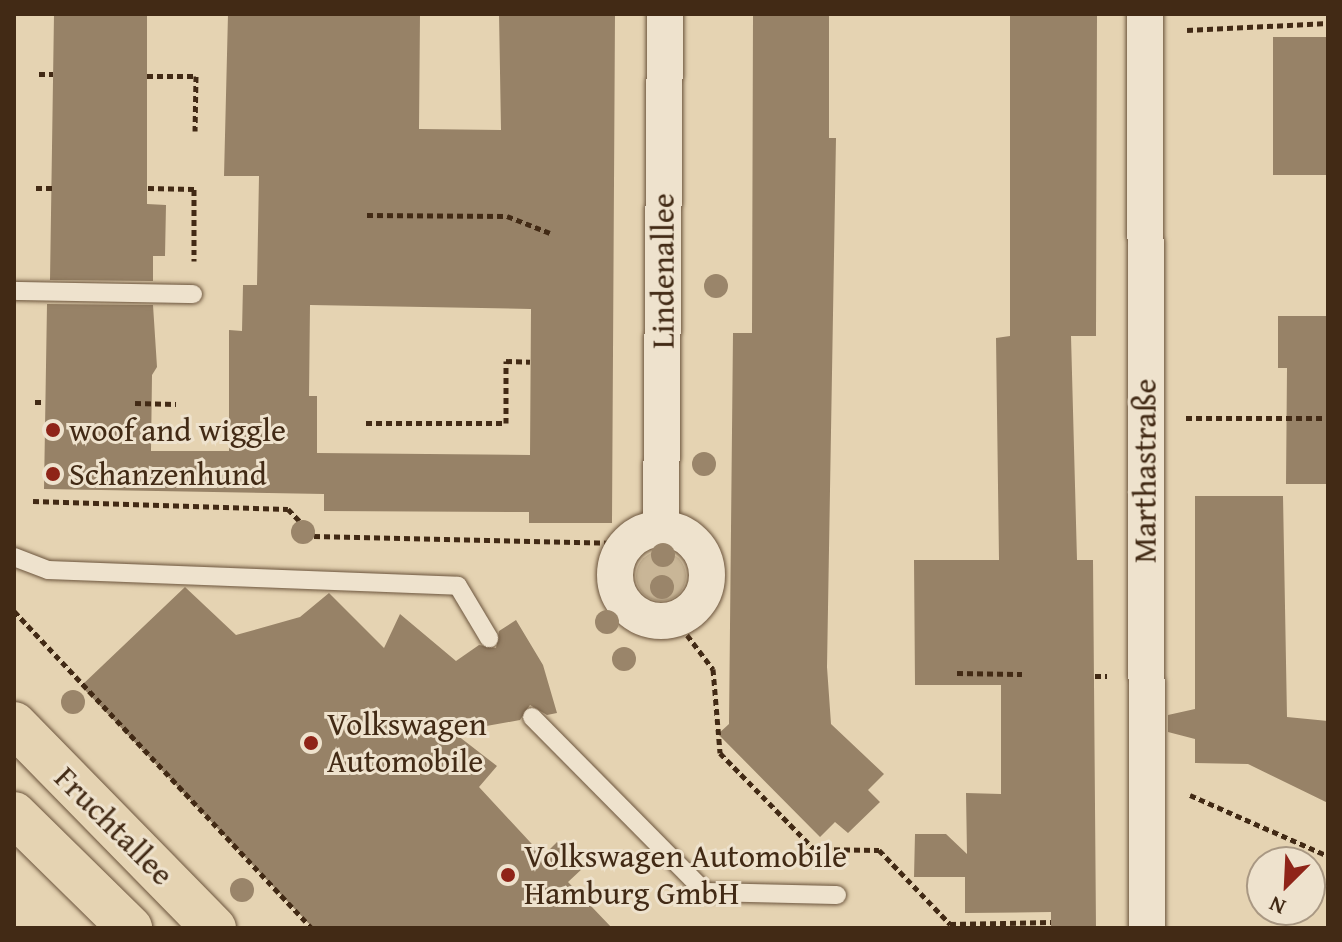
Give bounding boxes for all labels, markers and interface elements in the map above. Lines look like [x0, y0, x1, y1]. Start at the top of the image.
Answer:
street label: Lindenallee [644, 193, 682, 349]
street label: Marthastraße [1126, 379, 1164, 563]
place label: woof and wiggle [69, 411, 286, 449]
marker: woof and wiggle [44, 421, 62, 439]
place label: Schanzenhund [69, 455, 267, 493]
marker: Schanzenhund [44, 465, 62, 483]
place label: Volkswagen Automobile [327, 706, 487, 781]
marker: Volkswagen Automobile [302, 734, 320, 752]
street label: Fruchtallee [47, 759, 181, 893]
place label: Volkswagen Automobile Hamburg GmbH [524, 838, 847, 913]
north arrow [1246, 846, 1326, 926]
marker: Volkswagen Automobile Hamburg GmbH [499, 866, 517, 884]
text: N [1264, 888, 1290, 924]

